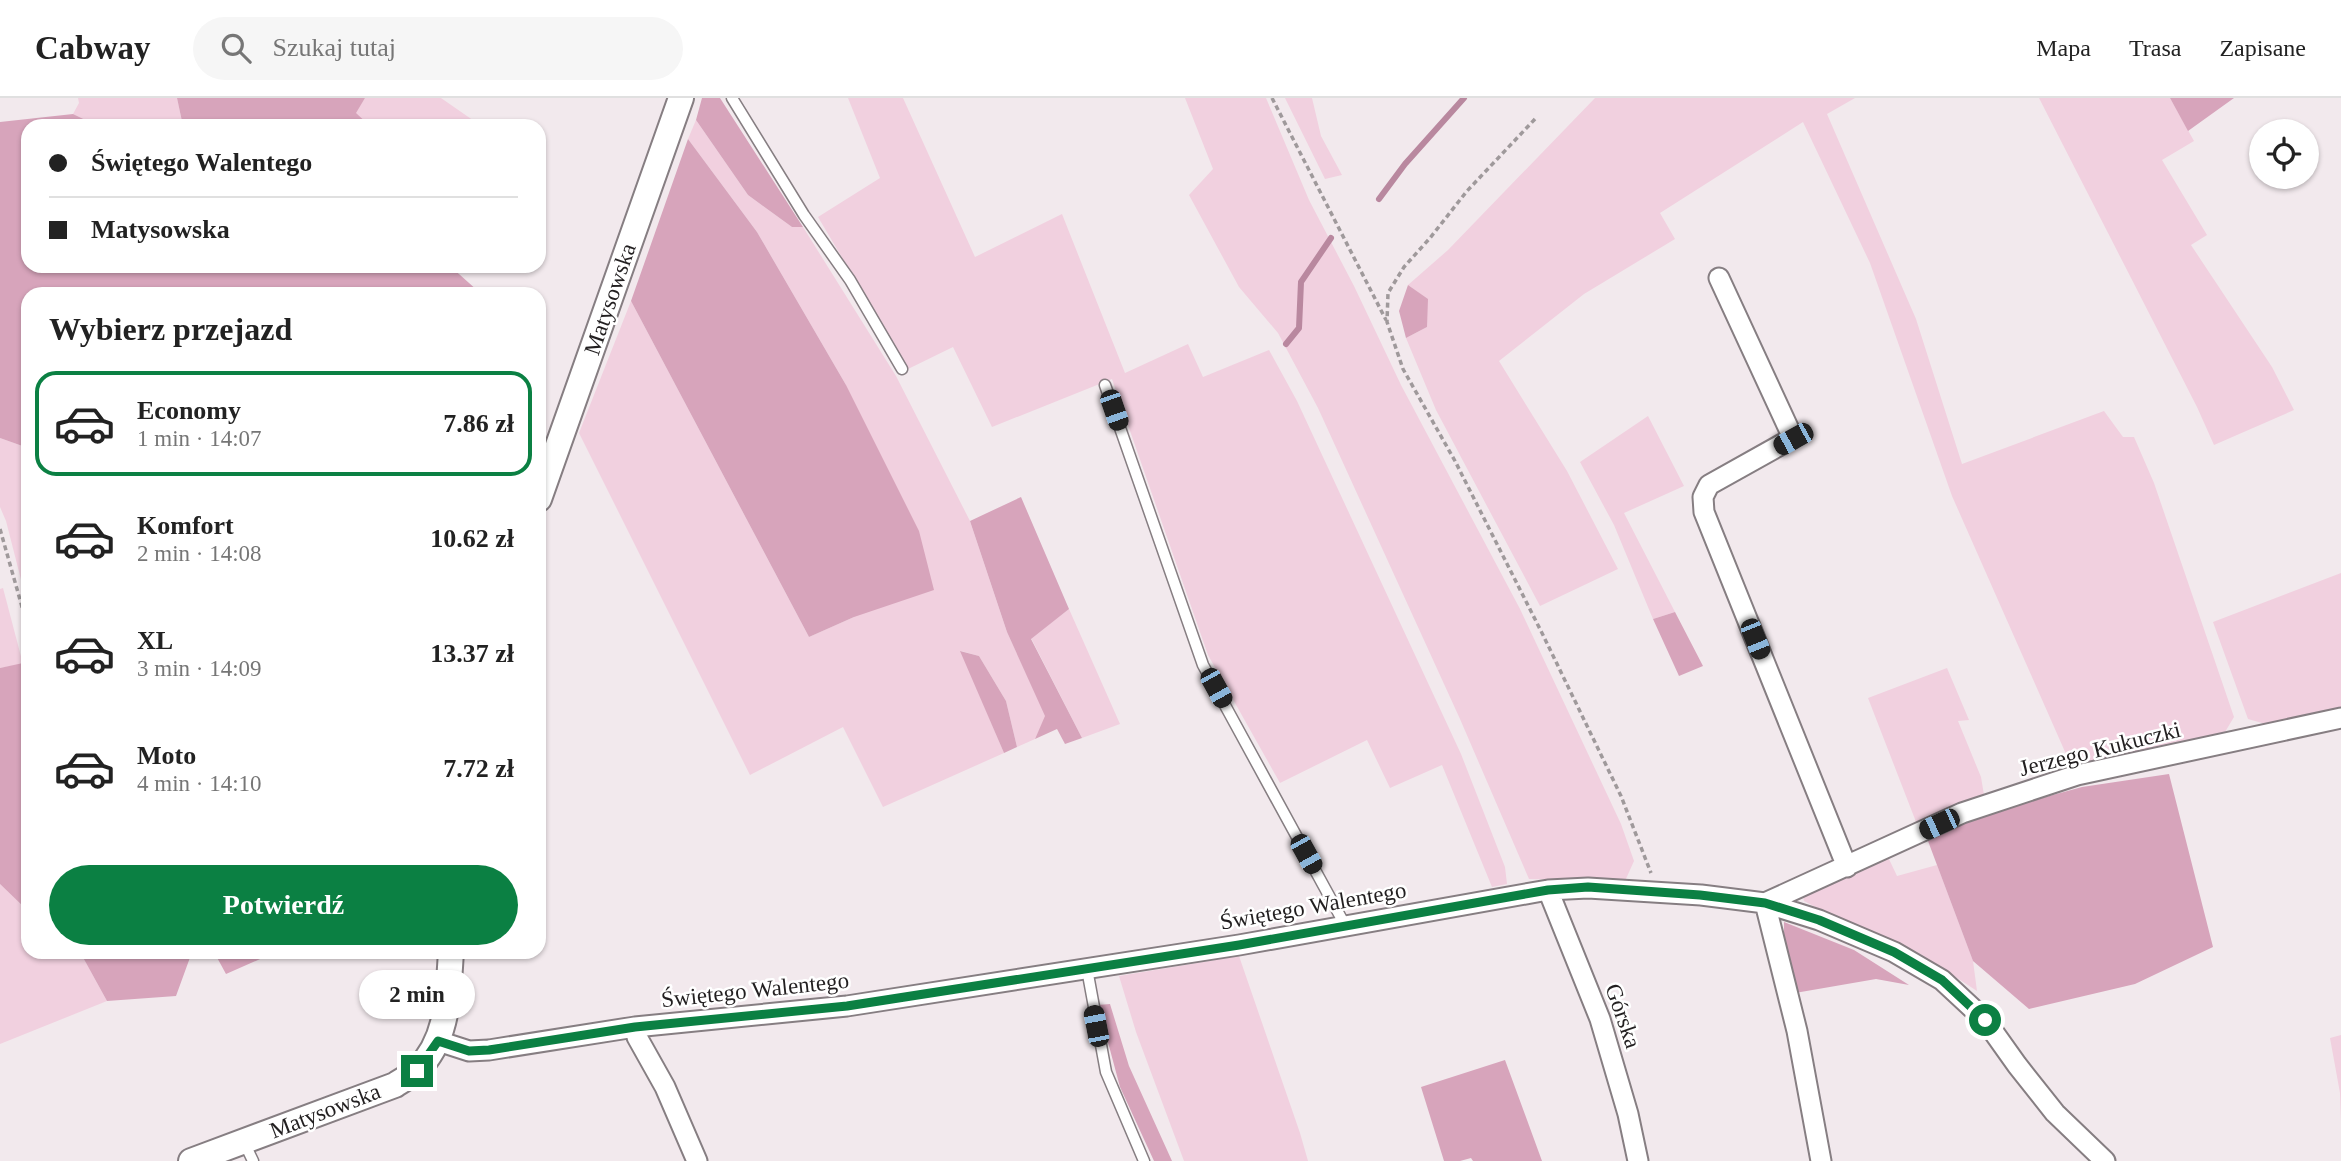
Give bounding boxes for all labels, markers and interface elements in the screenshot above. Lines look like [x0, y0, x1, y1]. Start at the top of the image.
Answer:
search box [193, 17, 683, 80]
icon: search [217, 29, 255, 67]
text: Cabway [35, 30, 151, 66]
text: Szukaj tutaj [273, 33, 396, 62]
text: Mapa [2036, 35, 2091, 61]
text: Trasa [2129, 35, 2181, 61]
text: Zapisane [2219, 35, 2306, 61]
map controls [2249, 119, 2319, 189]
button: locate [2249, 119, 2319, 189]
text: Świętego Walentego [91, 148, 312, 177]
text: Matysowska [91, 215, 230, 244]
street label: Matysowska [579, 240, 641, 358]
text: Wybierz przejazd [49, 311, 292, 347]
car [1098, 387, 1131, 433]
icon: car [53, 392, 116, 455]
text: Economy [137, 396, 241, 425]
text: 7.86 zł [443, 409, 514, 438]
car [1770, 420, 1817, 458]
text: 1 min · 14:07 [137, 426, 262, 451]
icon: car [53, 507, 116, 570]
text: Komfort [137, 511, 234, 540]
text: 10.62 zł [430, 524, 514, 553]
text: 2 min · 14:08 [137, 541, 262, 566]
car [1738, 616, 1773, 662]
icon: car [53, 622, 116, 685]
text: XL [137, 626, 173, 655]
text: 13.37 zł [430, 639, 514, 668]
text: 3 min · 14:09 [137, 656, 262, 681]
car [1197, 665, 1236, 711]
street label: Jerzego Kukuczki [2017, 717, 2183, 781]
icon: car [53, 737, 116, 800]
text: Moto [137, 741, 196, 770]
text: 7.72 zł [443, 754, 514, 783]
text: 4 min · 14:10 [137, 771, 262, 796]
car [1916, 806, 1963, 842]
car [1287, 831, 1326, 877]
button: Potwierdź [49, 865, 518, 945]
street label: Świętego Walentego [1218, 876, 1408, 935]
street label: Świętego Walentego [660, 967, 850, 1012]
callout: 2 min [359, 970, 475, 1018]
street label: Górska [1600, 981, 1646, 1051]
text: 2 min [389, 982, 445, 1007]
car [1082, 1003, 1111, 1049]
route start [1969, 1004, 2001, 1036]
route end [401, 1055, 433, 1087]
street label: Matysowska [266, 1078, 384, 1144]

